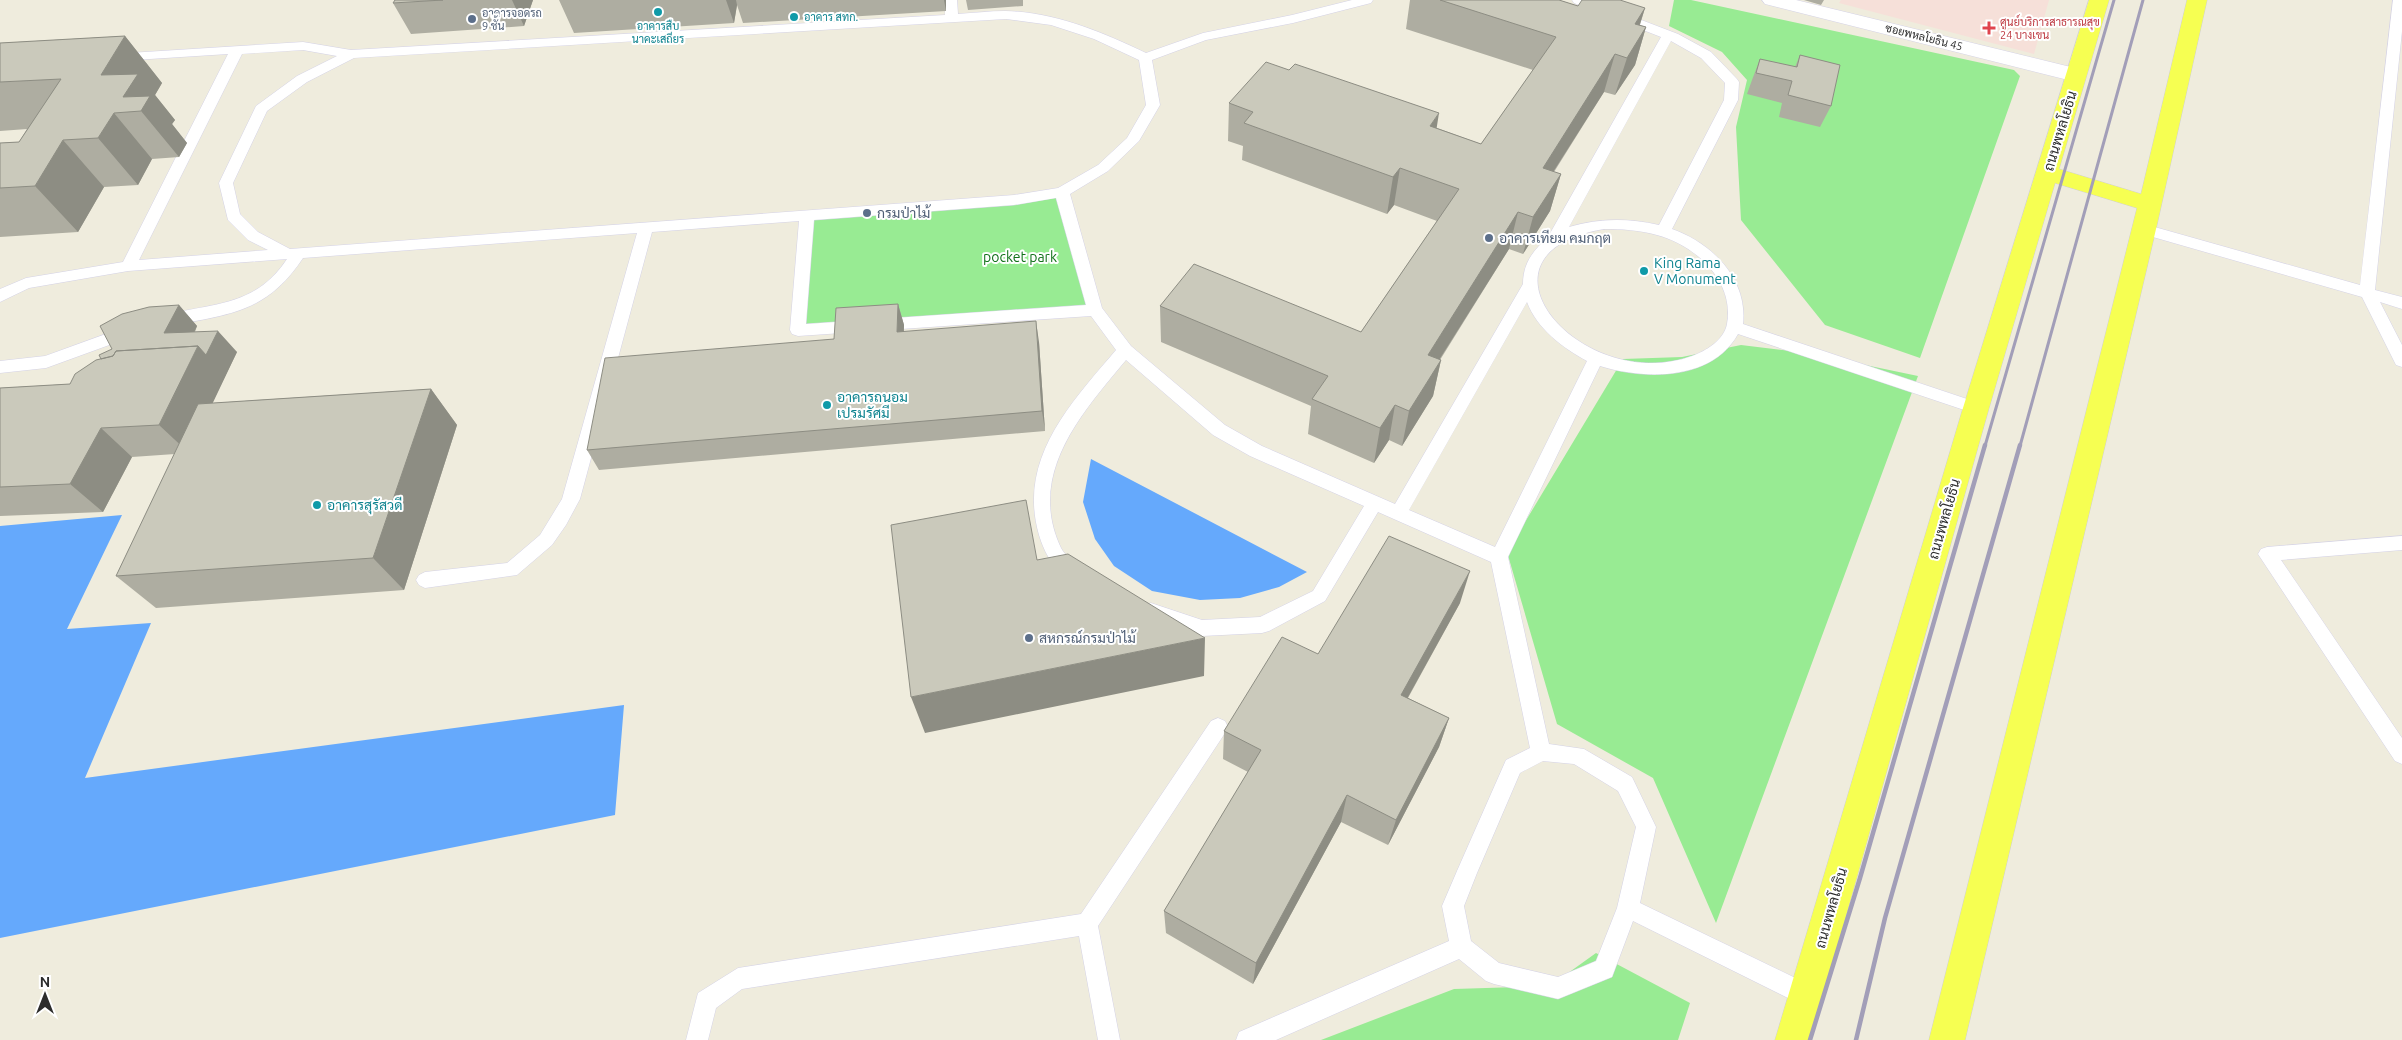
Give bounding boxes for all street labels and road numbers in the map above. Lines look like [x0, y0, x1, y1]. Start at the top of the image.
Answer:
street label: ซอยพหลโยธิน 45 [1884, 20, 1964, 52]
street label: ถนนพหลโยธิน [2040, 89, 2080, 173]
street label: ถนนพหลโยธิน [1925, 477, 1963, 561]
street label: ถนนพหลโยธิน [1812, 866, 1850, 950]

